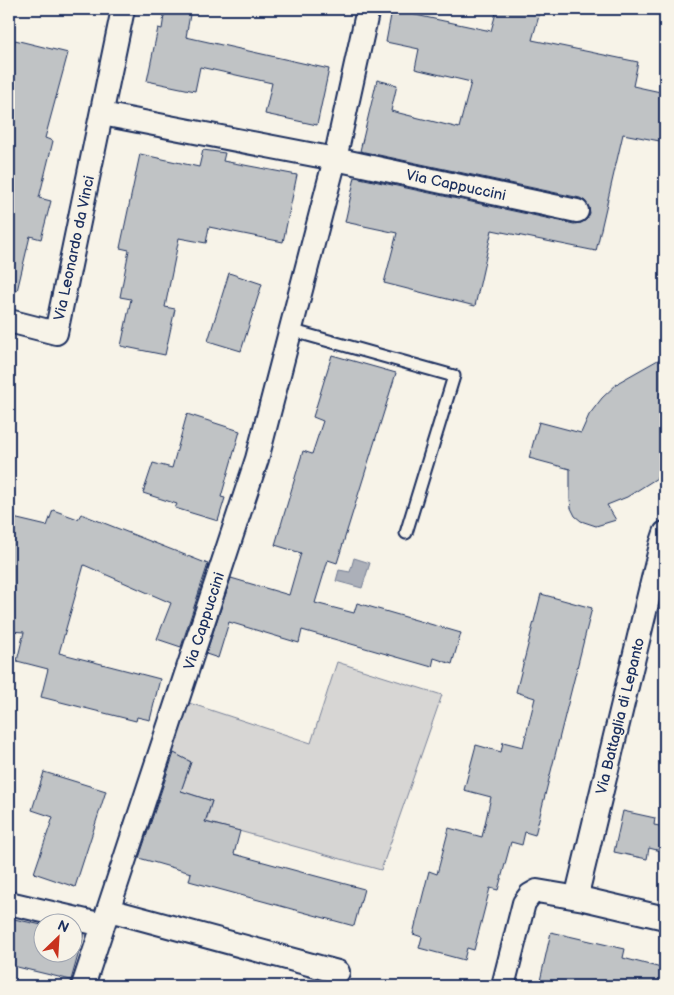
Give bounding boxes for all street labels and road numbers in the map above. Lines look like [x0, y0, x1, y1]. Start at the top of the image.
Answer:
street label: Via Cappuccini [404, 166, 508, 205]
street label: Via Leonardo da Vinci [50, 174, 99, 322]
street label: Via Cappuccini [180, 570, 229, 672]
street label: Via Battaglia di Lepanto [592, 636, 649, 796]

